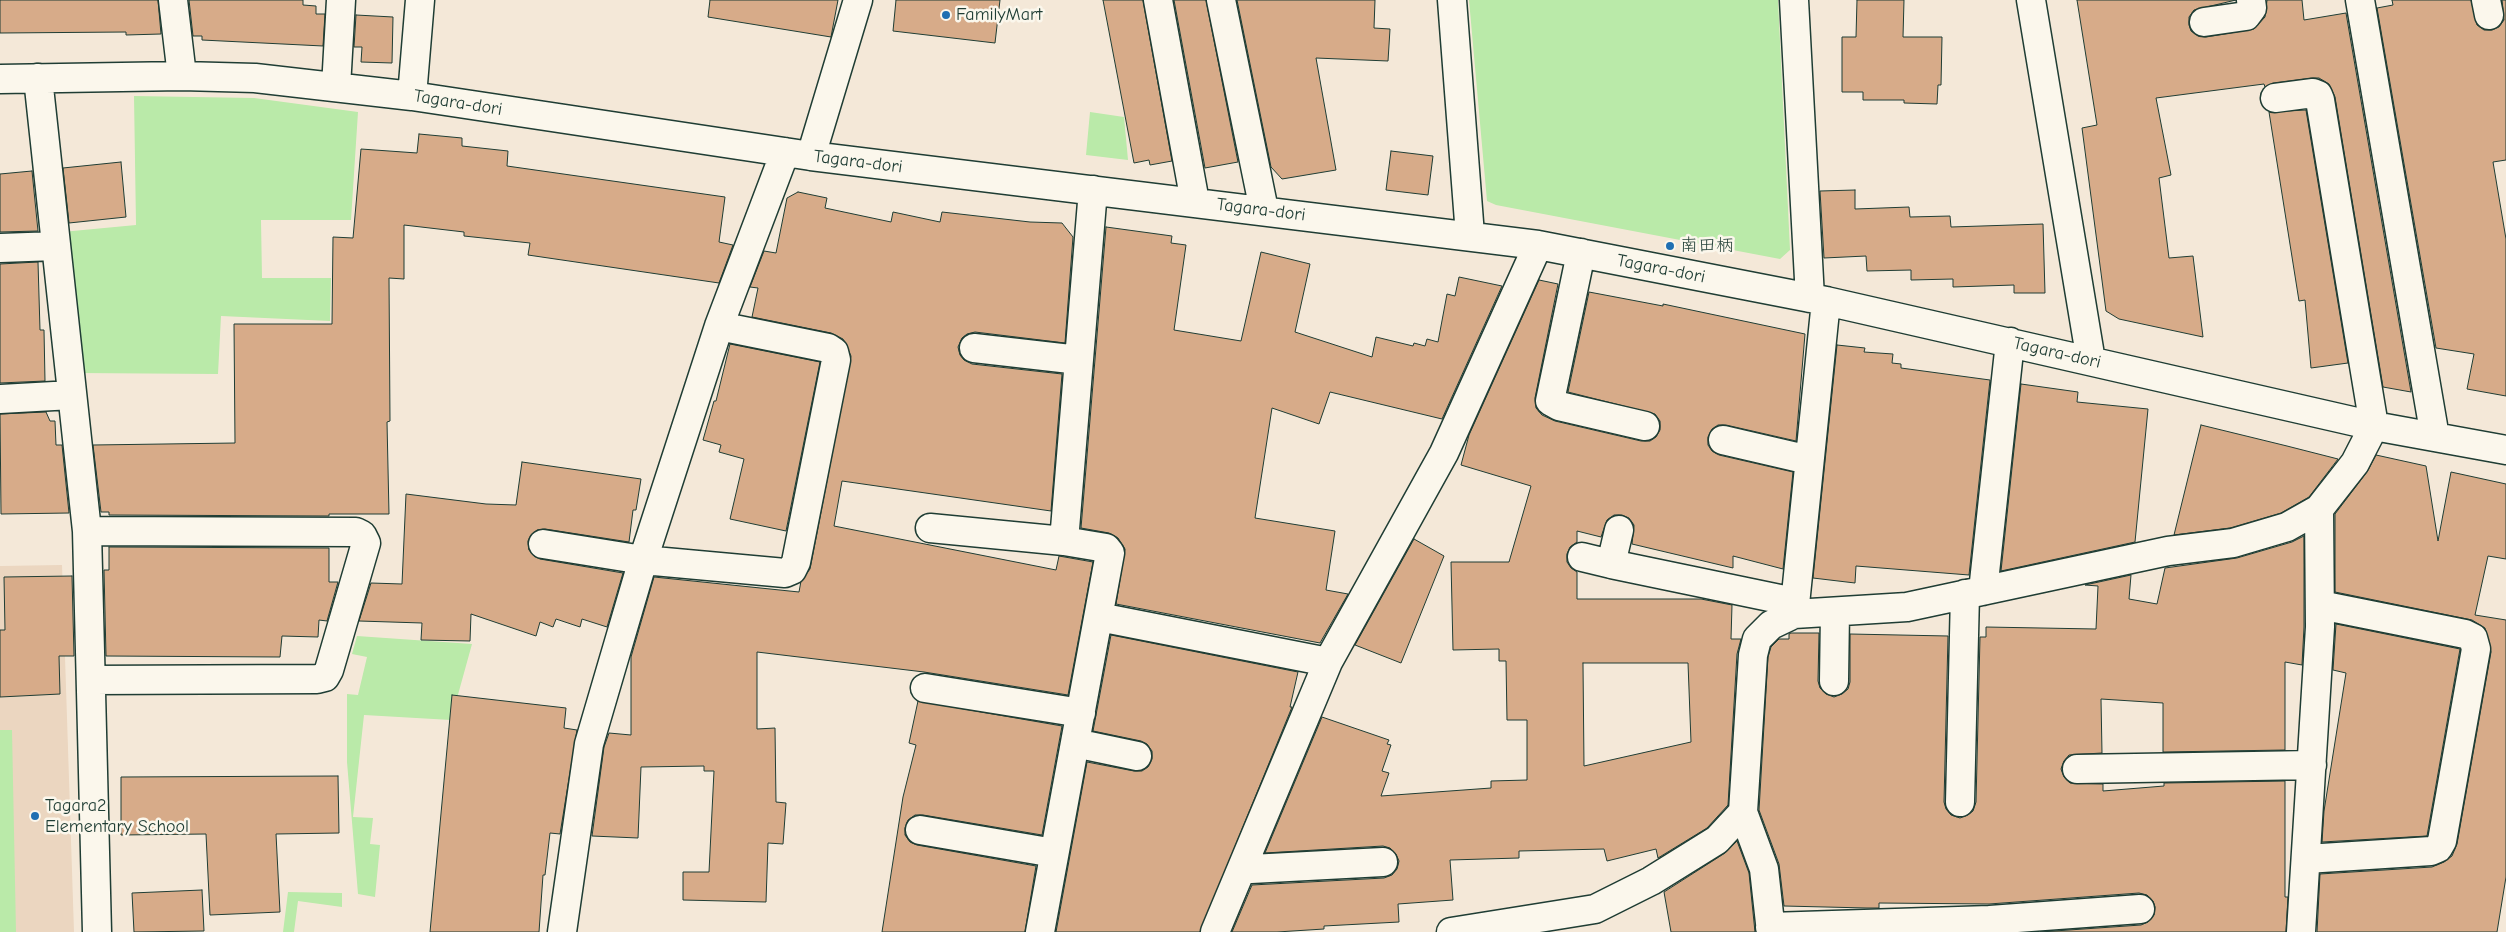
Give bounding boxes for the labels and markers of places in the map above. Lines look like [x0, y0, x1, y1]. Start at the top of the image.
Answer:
place label: FamilyMart [956, 4, 1042, 26]
marker: FamilyMart [940, 9, 952, 21]
place label: 南田柄 [1680, 235, 1734, 257]
marker: 南田柄 [1664, 240, 1676, 252]
place label: Tagara2 Elementary School [45, 795, 189, 838]
marker: Tagara2 Elementary School [29, 810, 41, 822]

